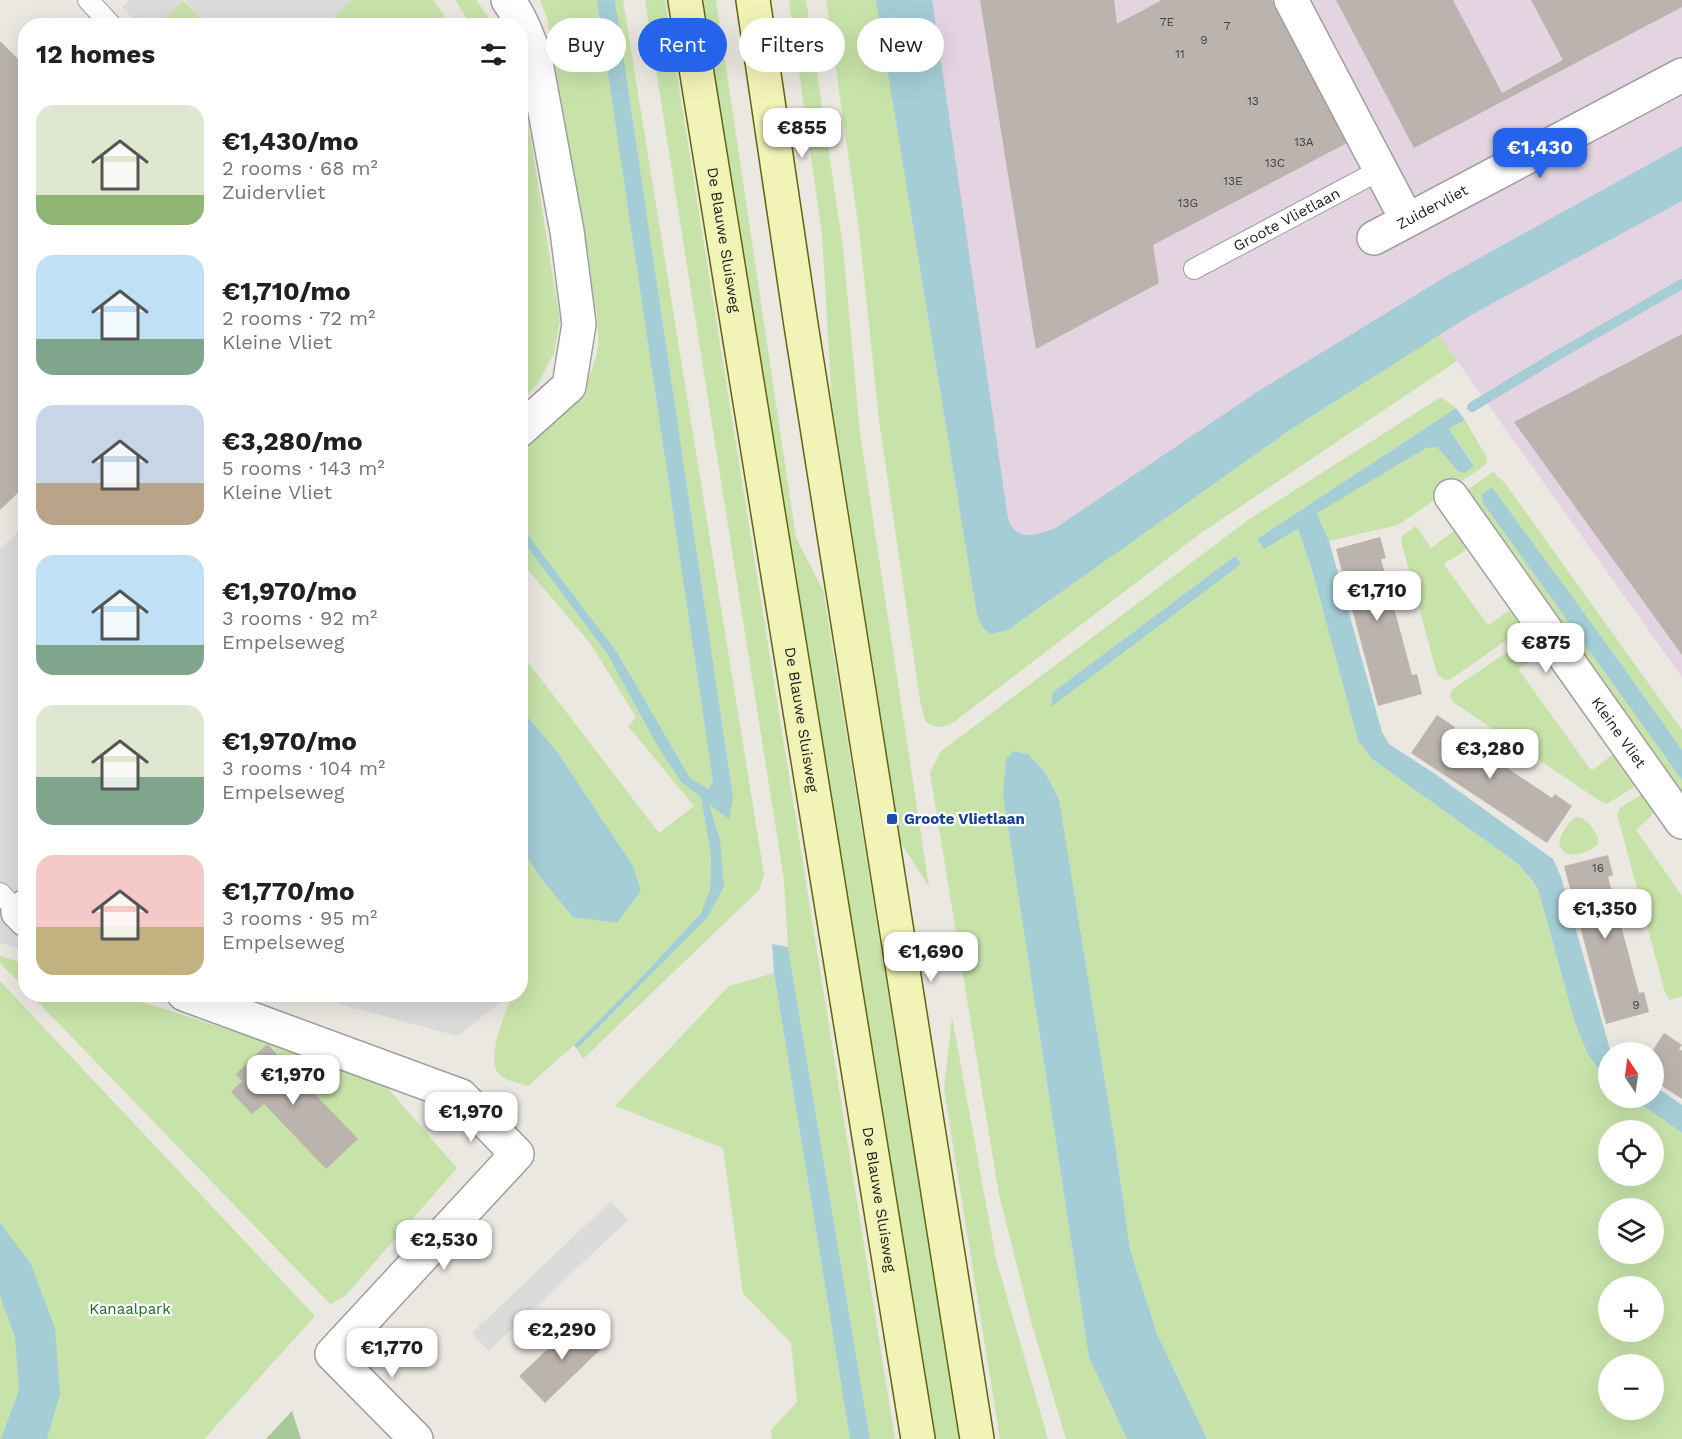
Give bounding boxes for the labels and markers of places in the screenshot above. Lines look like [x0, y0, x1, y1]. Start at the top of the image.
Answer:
pin: €855 [766, 108, 838, 159]
pin: €1,430 [1491, 128, 1589, 179]
pin: €1,710 [1328, 571, 1426, 622]
pin: €875 [1510, 623, 1582, 674]
pin: €3,280 [1441, 729, 1539, 780]
place label: Groote Vlietlaan [904, 810, 1025, 828]
marker: Groote Vlietlaan [885, 812, 899, 826]
pin: €1,350 [1556, 889, 1654, 940]
pin: €1,690 [882, 932, 980, 983]
pin: €1,970 [244, 1055, 342, 1106]
pin: €1,970 [422, 1092, 520, 1143]
pin: €2,530 [395, 1220, 493, 1271]
pin: €2,290 [513, 1310, 611, 1361]
pin: €1,770 [343, 1328, 441, 1379]

